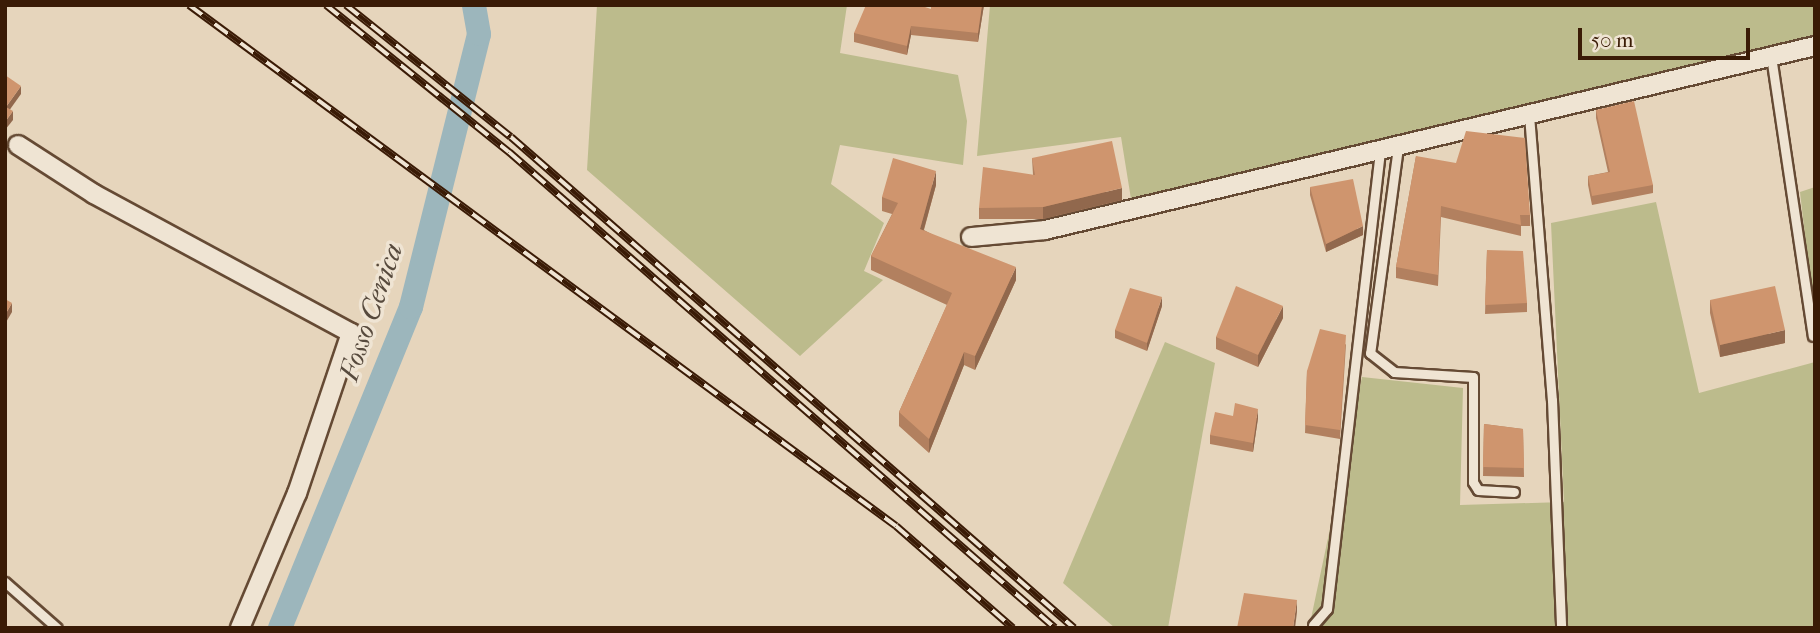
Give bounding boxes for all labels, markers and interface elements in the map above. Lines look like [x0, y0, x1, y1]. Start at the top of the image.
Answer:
scale bar [1582, 14, 1754, 58]
text: 50 m [1591, 28, 1634, 52]
water label: Fosso Cenica [332, 239, 410, 385]

